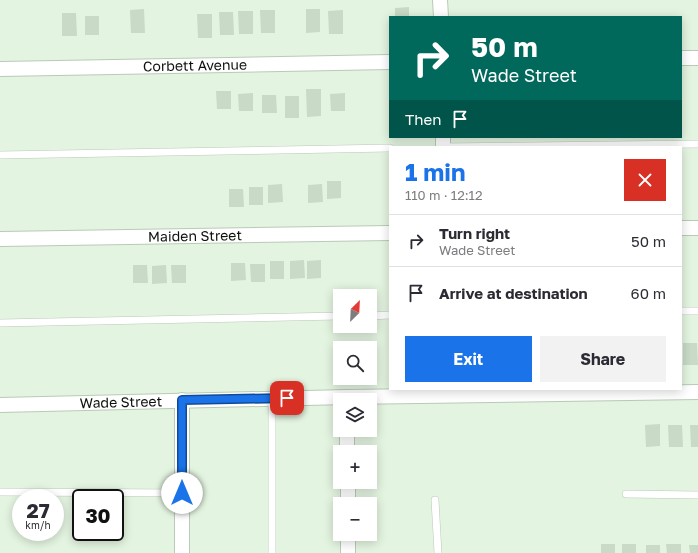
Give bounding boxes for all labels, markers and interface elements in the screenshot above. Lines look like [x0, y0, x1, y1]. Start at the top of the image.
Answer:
text: 50 m [471, 30, 538, 63]
icon: right [405, 32, 457, 84]
street label: Corbett Avenue [143, 56, 247, 74]
text: Wade Street [471, 64, 577, 86]
icon: arrive [449, 108, 471, 130]
text: Then [405, 110, 441, 128]
text: 1 min [405, 157, 465, 186]
button: close [624, 159, 666, 201]
text: 110 m · 12:12 [405, 187, 482, 203]
text: Turn right [439, 224, 510, 242]
street label: Maiden Street [148, 226, 242, 245]
icon: right [405, 230, 427, 252]
text: 50 m [631, 232, 666, 250]
text: Wade Street [439, 242, 516, 258]
icon: arrive [405, 282, 427, 304]
text: Arrive at destination [439, 284, 588, 302]
text: 60 m [631, 284, 666, 302]
north arrow [333, 289, 377, 333]
map controls [333, 289, 377, 541]
button: Exit [405, 336, 532, 382]
button: Share [540, 336, 666, 382]
button: search [333, 341, 377, 385]
pin [270, 381, 304, 415]
icon: arrive [276, 387, 298, 409]
street label: Wade Street [79, 392, 162, 411]
button: layers [333, 393, 377, 437]
button: + [333, 445, 377, 489]
position arrow [161, 472, 203, 514]
speed limit sign: 30 [72, 489, 124, 541]
button: − [333, 497, 377, 541]
text: 27 [26, 498, 50, 522]
text: km/h [25, 519, 51, 531]

